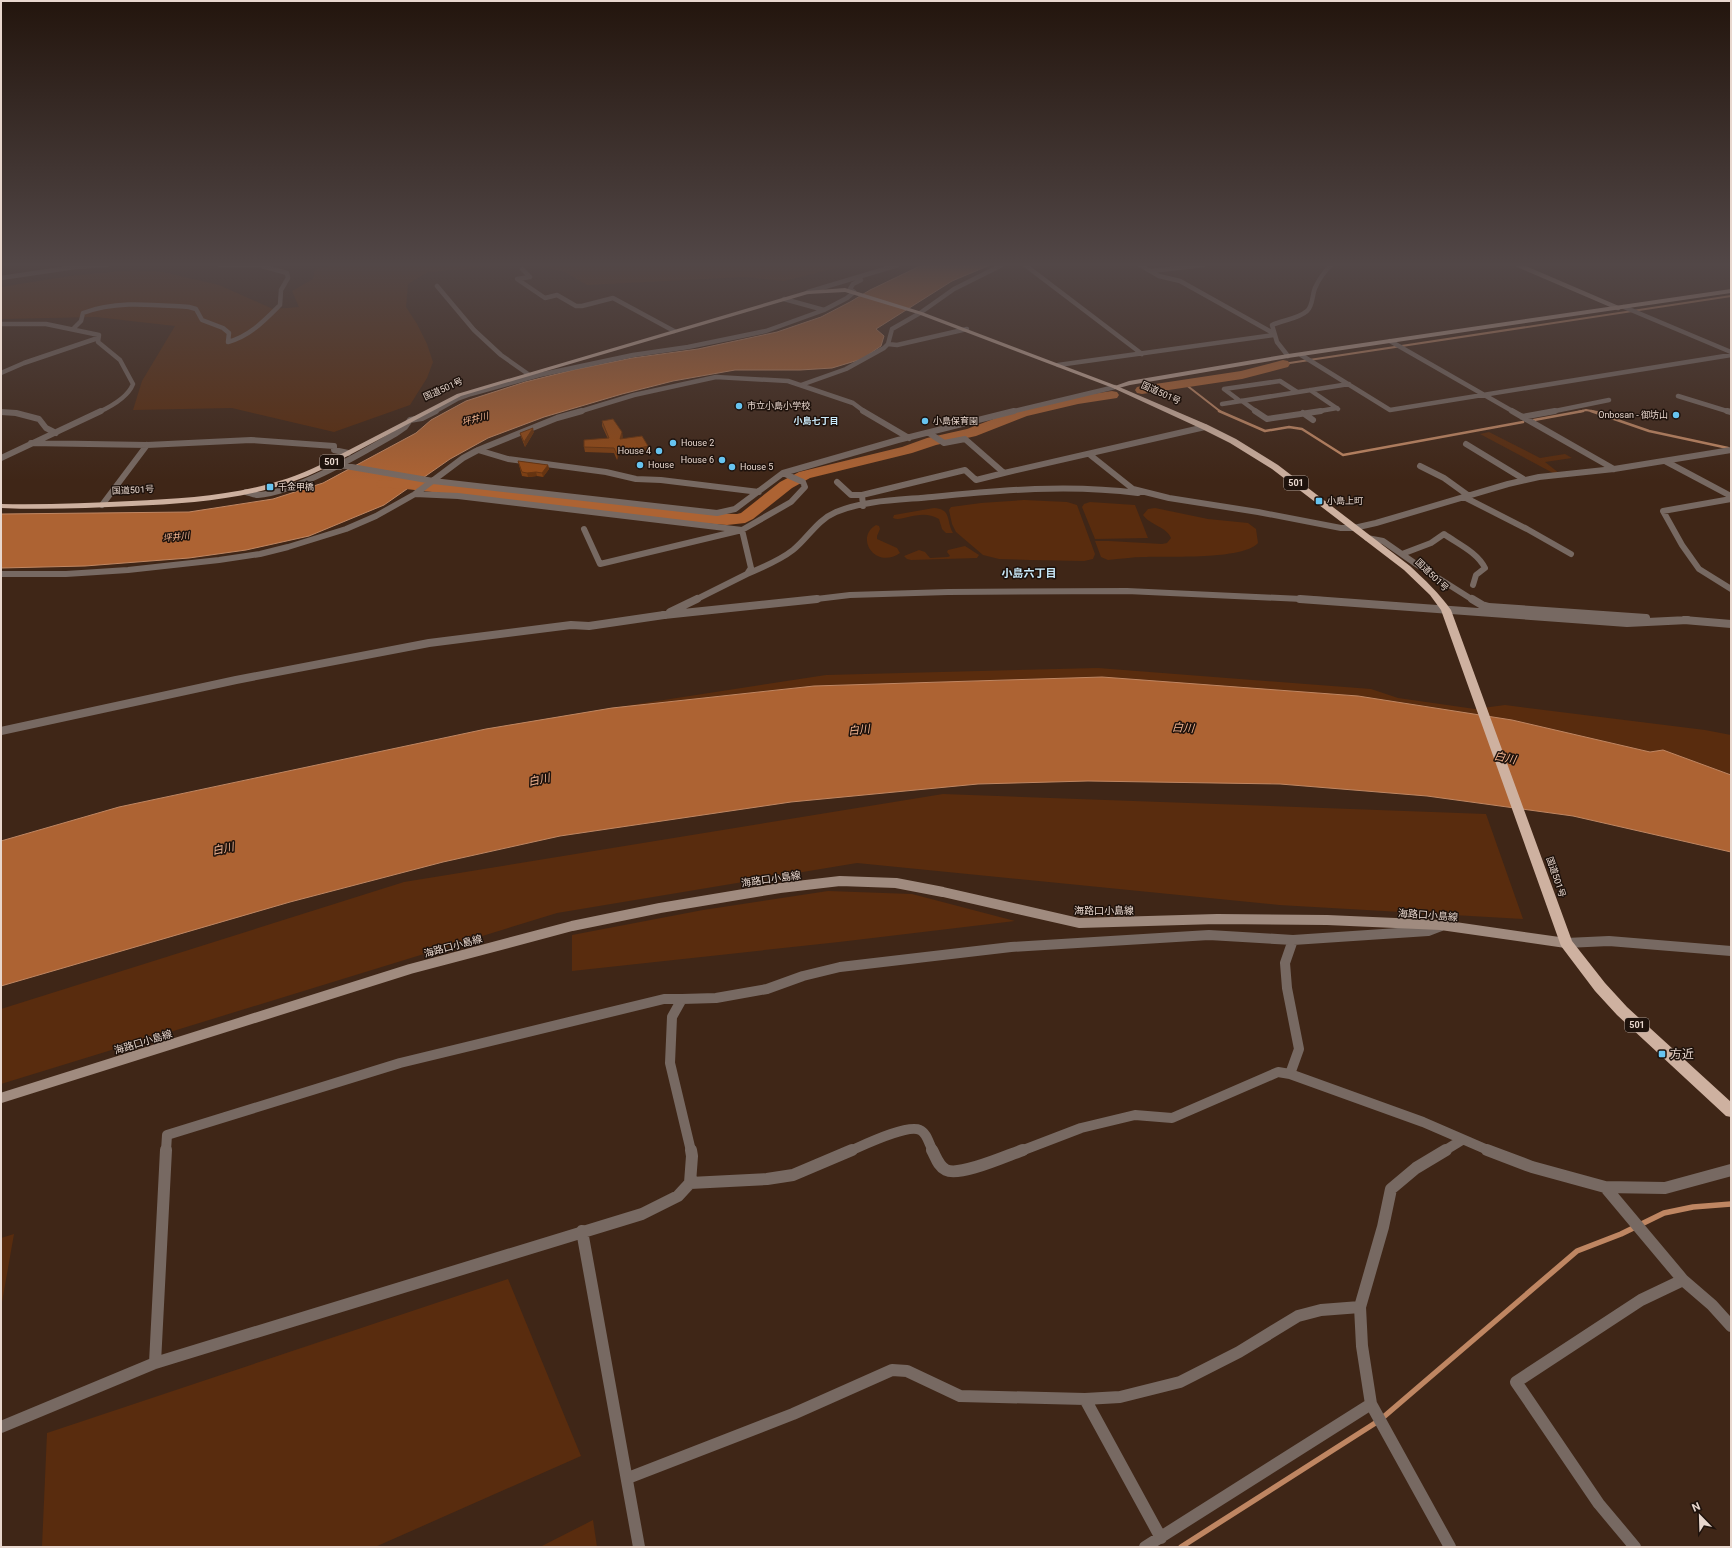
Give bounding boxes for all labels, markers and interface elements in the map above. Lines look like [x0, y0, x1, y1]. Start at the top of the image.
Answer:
street label: 国道501号 [422, 376, 464, 402]
street label: 国道501号 [1140, 380, 1182, 406]
marker: 市立小島小学校 [734, 401, 744, 411]
place label: 市立小島小学校 [747, 401, 810, 411]
place label: Onbosan - 御坊山 [1598, 410, 1668, 420]
marker: Onbosan - 御坊山 [1671, 410, 1681, 420]
water label: 坪井川 [461, 411, 490, 427]
district label: 小島七丁目 [793, 416, 839, 426]
marker: 小島保育園 [920, 416, 930, 426]
place label: 小島保育園 [933, 416, 978, 426]
marker: House 2 [668, 438, 678, 448]
place label: House 2 [681, 438, 714, 448]
place label: House 4 [618, 446, 651, 456]
marker: House 4 [654, 446, 664, 456]
road number: 501 [320, 455, 344, 469]
place label: House 6 [681, 455, 714, 465]
marker: House 6 [717, 455, 727, 465]
marker: House [635, 460, 645, 470]
place label: House [648, 460, 674, 470]
marker: House 5 [727, 462, 737, 472]
place label: House 5 [740, 462, 773, 472]
road number: 501 [1284, 476, 1308, 490]
marker: 千金甲橋 [265, 482, 275, 492]
place label: 千金甲橋 [278, 482, 314, 492]
street label: 国道501号 [112, 484, 154, 496]
marker: 小島上町 [1314, 496, 1324, 506]
place label: 小島上町 [1327, 496, 1363, 506]
water label: 坪井川 [162, 530, 191, 544]
street label: 国道501号 [1413, 557, 1451, 593]
district label: 小島六丁目 [1002, 567, 1057, 580]
water label: 白川 [1172, 721, 1195, 735]
water label: 白川 [847, 722, 872, 738]
water label: 白川 [1493, 750, 1518, 767]
water label: 白川 [527, 771, 552, 789]
water label: 白川 [211, 840, 236, 858]
street label: 国道501号 [1544, 855, 1568, 899]
street label: 海路口小島線 [741, 869, 801, 889]
street label: 海路口小島線 [1074, 905, 1134, 916]
street label: 海路口小島線 [1398, 907, 1458, 923]
street label: 海路口小島線 [423, 933, 483, 959]
road number: 501 [1625, 1018, 1649, 1032]
street label: 海路口小島線 [113, 1028, 173, 1056]
place label: 方近 [1670, 1047, 1694, 1061]
marker: 方近 [1657, 1049, 1667, 1059]
north arrow [1680, 1496, 1720, 1536]
text: N [1690, 1500, 1703, 1515]

